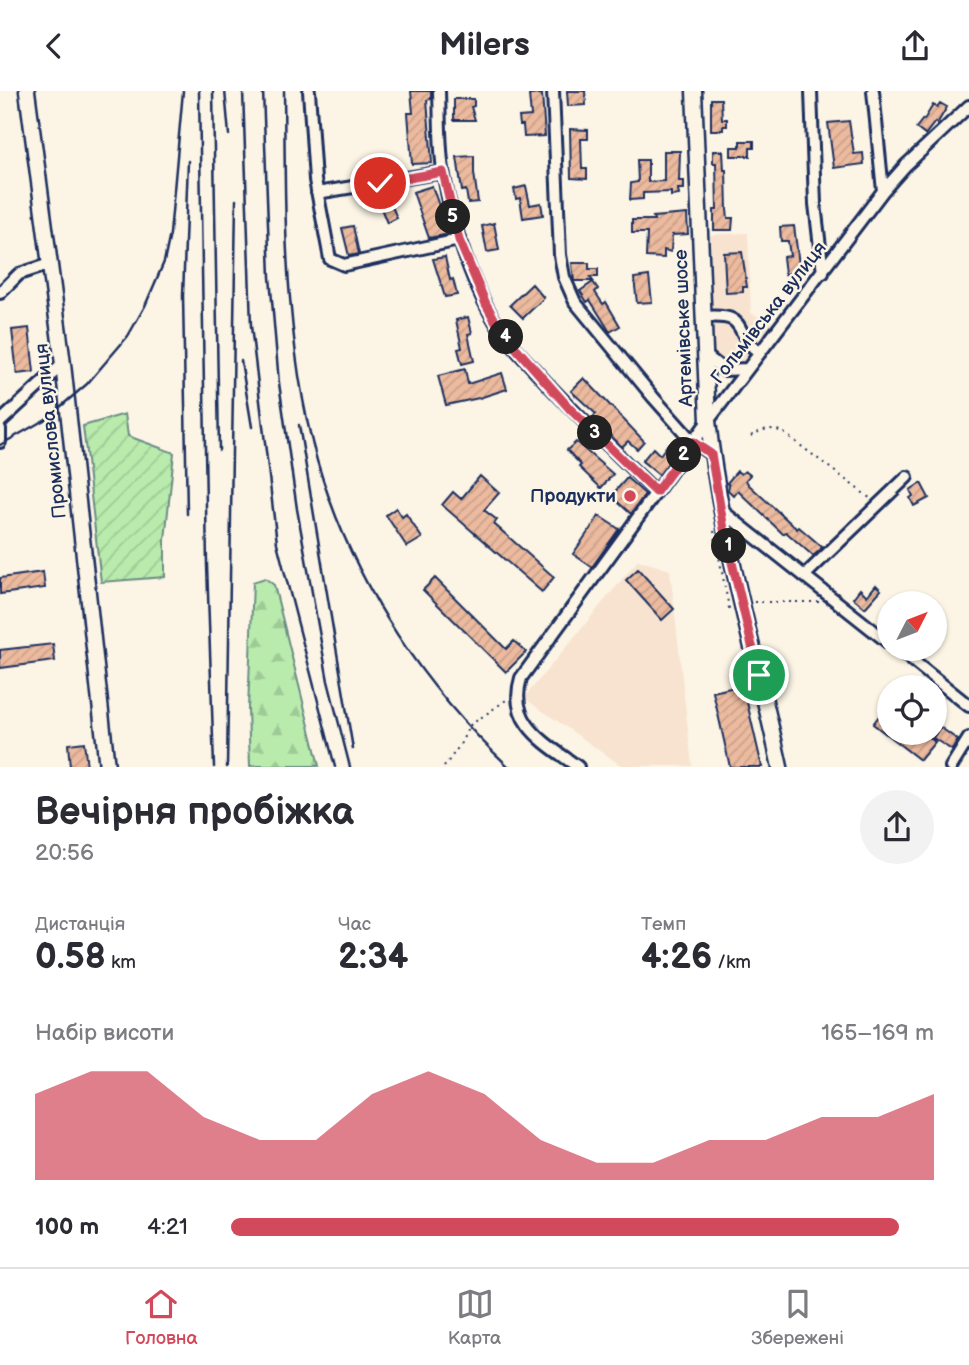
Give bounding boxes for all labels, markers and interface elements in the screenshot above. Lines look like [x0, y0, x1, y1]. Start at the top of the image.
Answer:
text: Milers [439, 26, 530, 65]
icon: back [35, 27, 73, 65]
icon: share [896, 27, 934, 65]
pin [350, 153, 410, 213]
icon: check [361, 164, 399, 202]
pin: 5 [435, 199, 470, 235]
text: 5 [447, 205, 458, 228]
street label: Гольмівська вулиця [706, 237, 832, 389]
street label: Артемівське шосе [670, 249, 698, 408]
pin: 4 [489, 320, 524, 355]
text: 4 [500, 325, 511, 348]
street label: Промислова вулиця [30, 342, 72, 520]
pin: 3 [578, 415, 612, 451]
text: 3 [589, 421, 600, 444]
pin: 2 [666, 437, 702, 473]
text: 2 [678, 443, 689, 466]
place label: Продукти [530, 485, 616, 508]
marker: Продукти [622, 488, 638, 504]
pin: 1 [712, 529, 746, 563]
text: 1 [725, 534, 733, 557]
north arrow [877, 591, 947, 661]
map controls [877, 591, 947, 745]
pin [729, 645, 789, 705]
icon: arrive [740, 656, 778, 694]
button: locate [877, 675, 947, 745]
text: Вечірня пробіжка [35, 790, 354, 835]
button: share [860, 790, 934, 864]
text: 20:56 [35, 839, 94, 867]
text: Дистанція [35, 913, 125, 936]
text: Час [338, 913, 371, 936]
text: Темп [641, 913, 686, 936]
text: 0.58 [35, 936, 106, 979]
text: 2:34 [338, 936, 408, 979]
text: 4:26 [641, 936, 712, 979]
text: km [106, 951, 136, 974]
text: /km [712, 951, 751, 974]
text: Набір висоти [35, 1019, 174, 1047]
text: 165–169 m [821, 1019, 934, 1047]
text: 100 m [35, 1213, 99, 1241]
text: 4:21 [147, 1213, 188, 1241]
tab: Головна [125, 1285, 198, 1350]
tab: Карта [448, 1285, 501, 1350]
tab: Збережені [751, 1285, 844, 1350]

